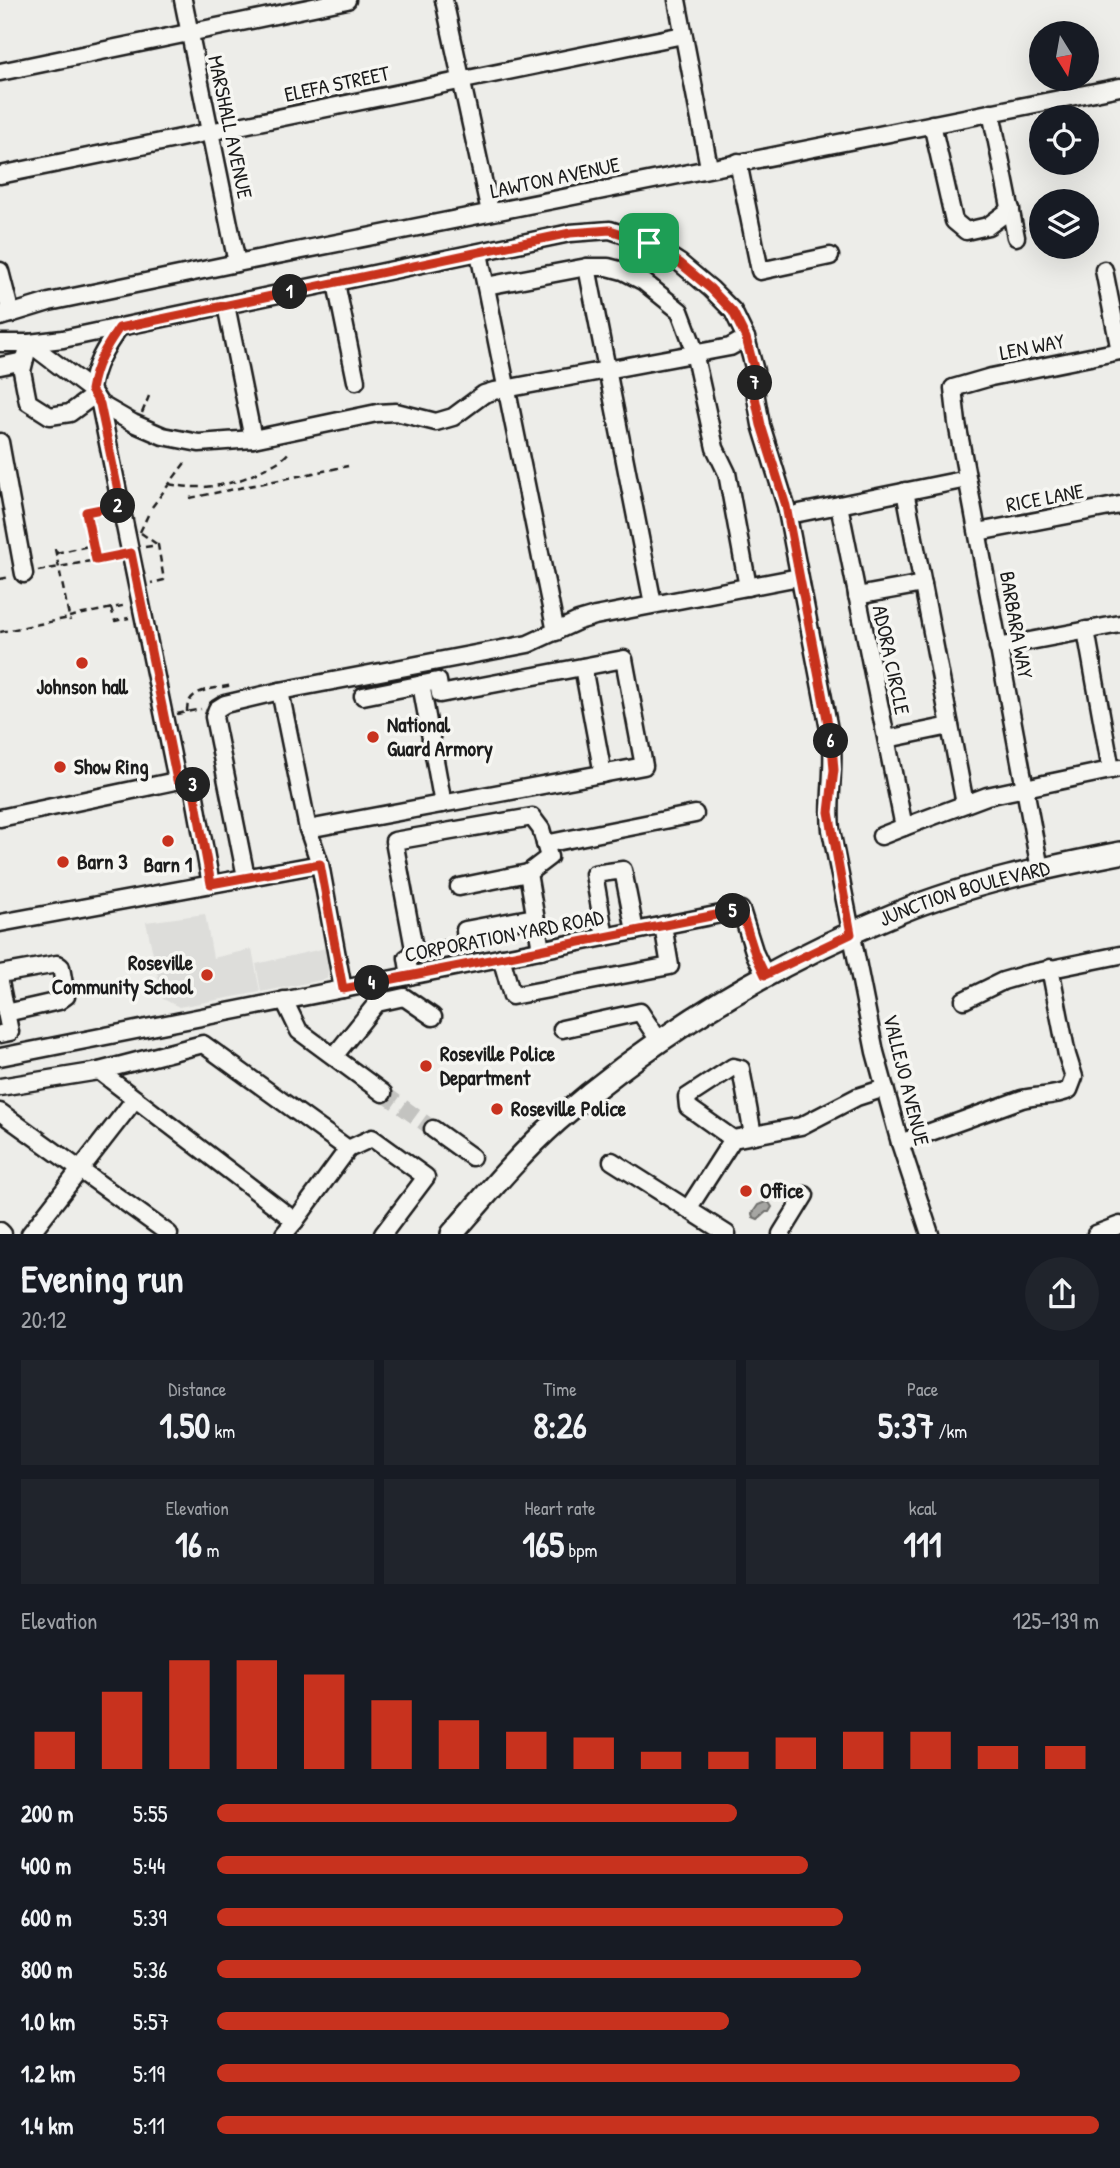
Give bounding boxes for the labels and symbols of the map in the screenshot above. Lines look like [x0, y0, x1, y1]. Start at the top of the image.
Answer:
north arrow [1029, 21, 1099, 91]
street label: MARSHALL AVENUE [201, 53, 260, 201]
street label: ELEFA STREET [282, 58, 393, 109]
street label: LAWTON AVENUE [487, 150, 622, 205]
pin [619, 213, 679, 273]
pin: 1 [272, 274, 308, 310]
street label: LEN WAY [997, 326, 1068, 367]
pin: 7 [738, 366, 772, 400]
street label: RICE LANE [1004, 476, 1086, 519]
pin: 2 [100, 489, 136, 524]
street label: BARBARA WAY [993, 569, 1040, 682]
street label: ADORA CIRCLE [866, 603, 917, 717]
marker: Johnson hall [74, 655, 90, 671]
place label: Johnson hall [36, 672, 129, 701]
place label: National Guard Armory [387, 710, 493, 764]
pin: 6 [814, 724, 848, 758]
marker: National Guard Armory [365, 729, 381, 745]
place label: Show Ring [74, 752, 149, 782]
marker: Show Ring [52, 759, 68, 775]
pin: 3 [176, 768, 210, 802]
marker: Barn 1 [160, 833, 176, 849]
place label: Barn 3 [77, 847, 128, 876]
place label: Barn 1 [144, 850, 193, 879]
street label: JUNCTION BOULEVARD [874, 853, 1052, 933]
marker: Barn 3 [55, 854, 71, 870]
pin: 5 [716, 894, 750, 928]
street label: CORPORATION YARD ROAD [402, 902, 606, 969]
place label: Roseville Community School [52, 948, 194, 1002]
pin: 4 [354, 965, 390, 1000]
marker: Roseville Community School [199, 967, 215, 983]
street label: VALLEJO AVENUE [876, 1011, 937, 1149]
place label: Roseville Police Department [440, 1039, 556, 1093]
marker: Roseville Police Department [418, 1058, 434, 1074]
place label: Roseville Police [511, 1094, 627, 1123]
marker: Roseville Police [489, 1101, 505, 1117]
place label: Office [760, 1176, 805, 1205]
marker: Office [738, 1183, 754, 1199]

